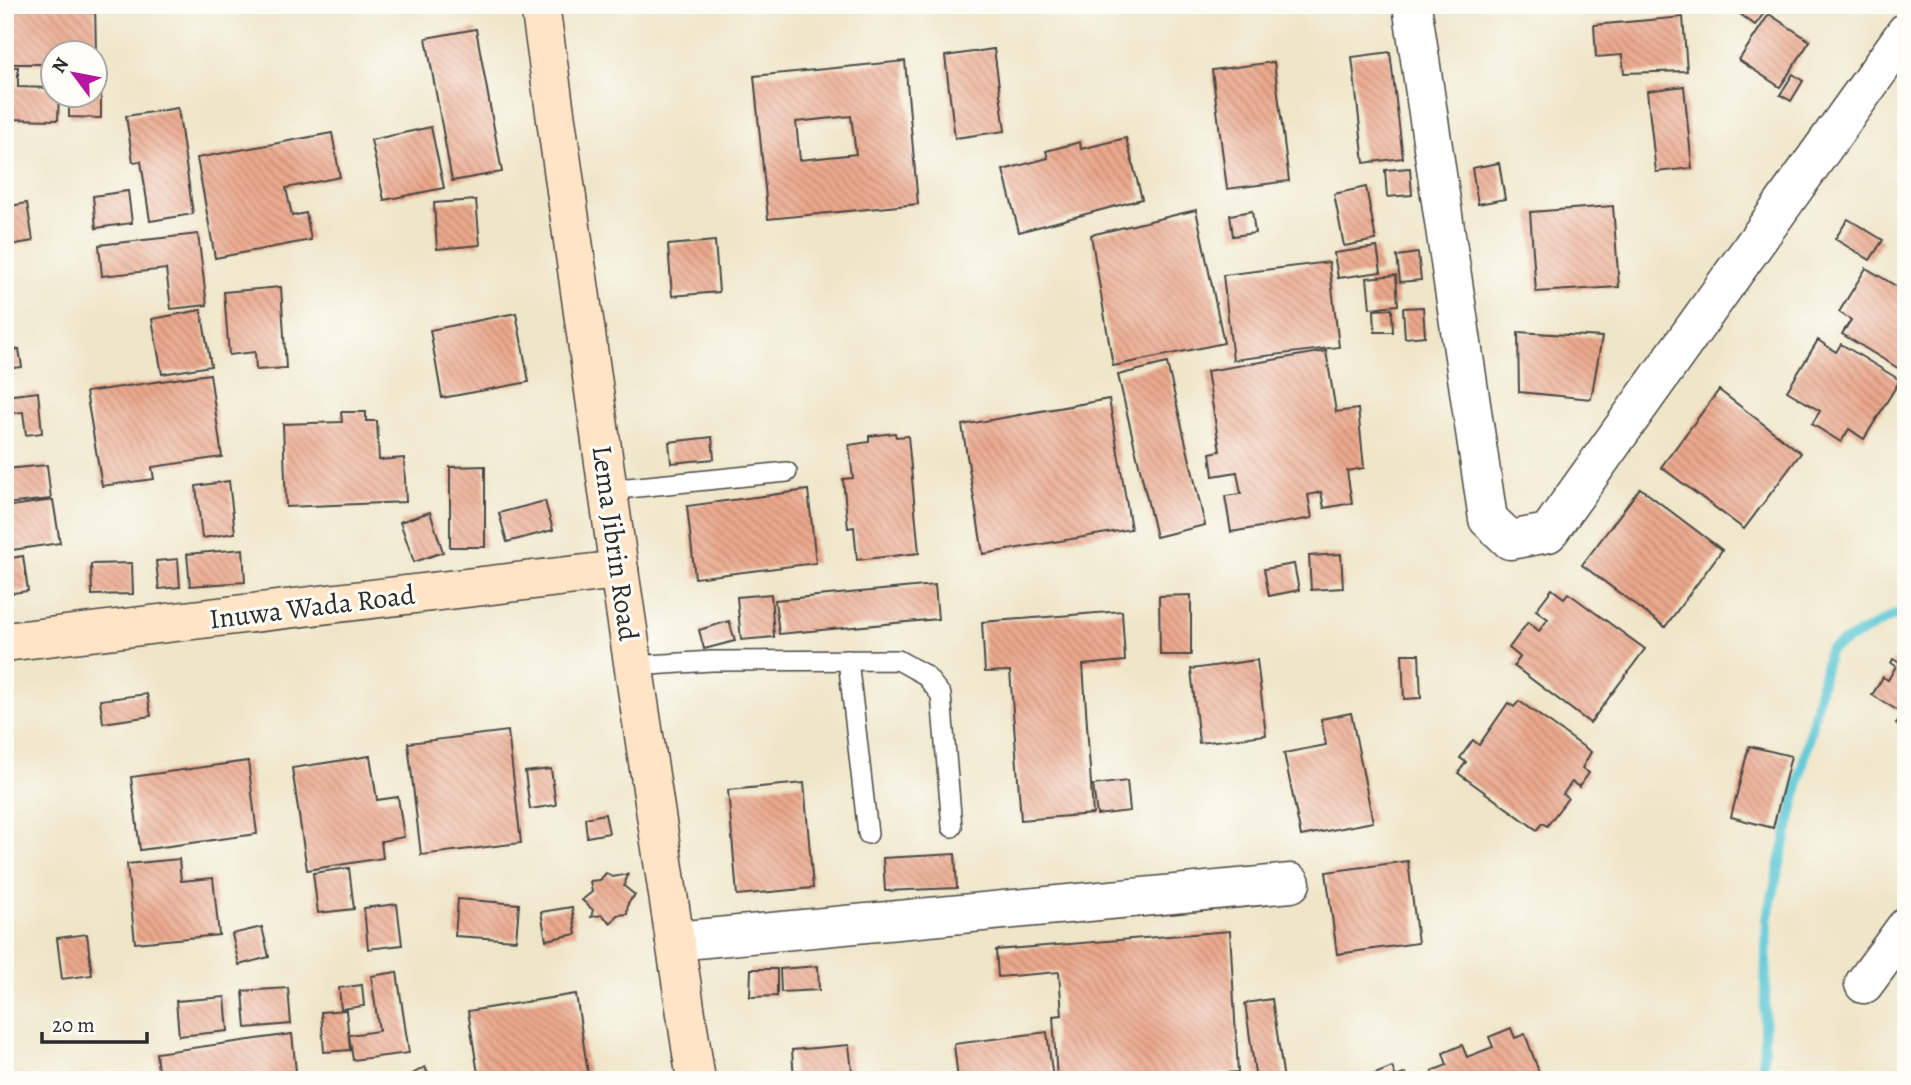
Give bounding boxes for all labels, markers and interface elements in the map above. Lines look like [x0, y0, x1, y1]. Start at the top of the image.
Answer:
north arrow [38, 38, 108, 108]
text: N [46, 53, 75, 78]
street label: Lema Jibrin Road [582, 443, 648, 644]
street label: Inuwa Wada Road [207, 575, 418, 638]
scale bar [42, 1001, 147, 1045]
text: 20 m [52, 1011, 95, 1039]

